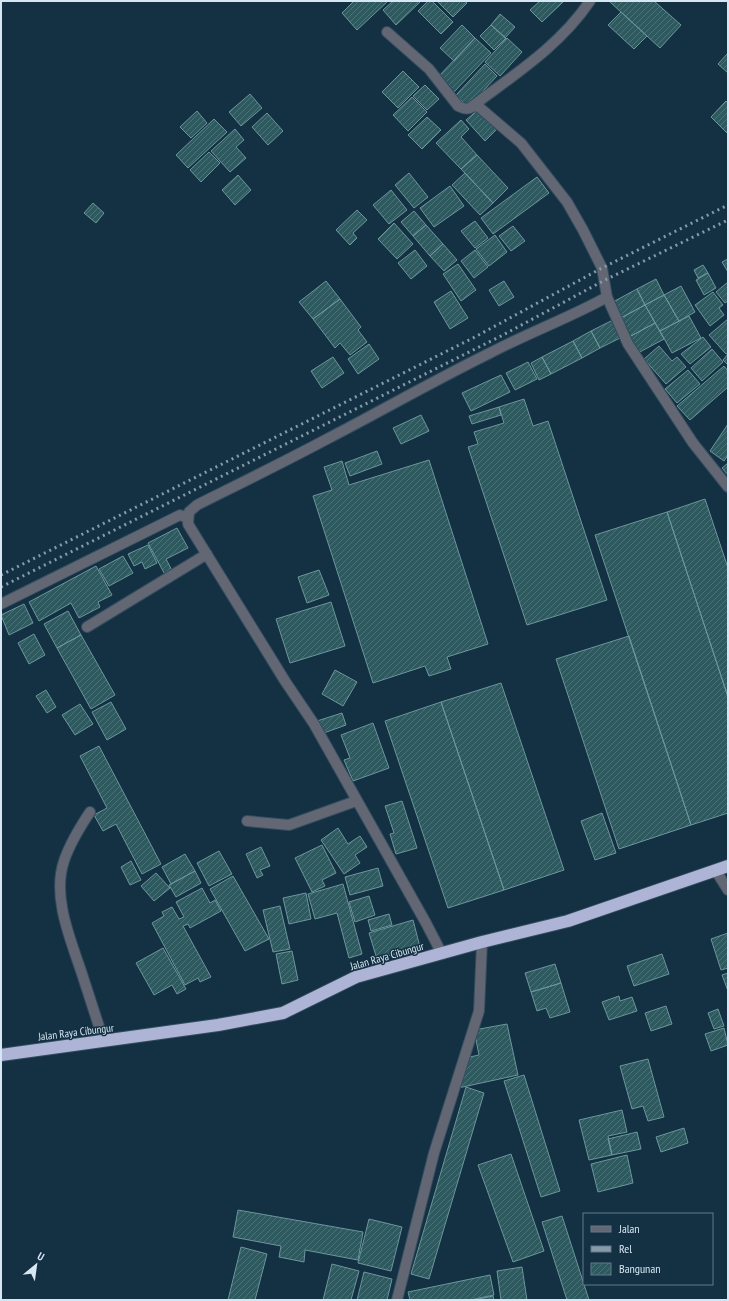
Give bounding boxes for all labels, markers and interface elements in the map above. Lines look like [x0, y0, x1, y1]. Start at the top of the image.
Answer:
street label: Jalan Raya Cibungur [348, 939, 425, 973]
street label: Jalan Raya Cibungur [36, 1020, 115, 1044]
legend [583, 1213, 713, 1285]
text: Jalan [618, 1221, 640, 1236]
text: Rel [619, 1241, 632, 1256]
north arrow [16, 1245, 56, 1285]
text: U [35, 1249, 47, 1264]
text: Bangunan [619, 1261, 660, 1276]

